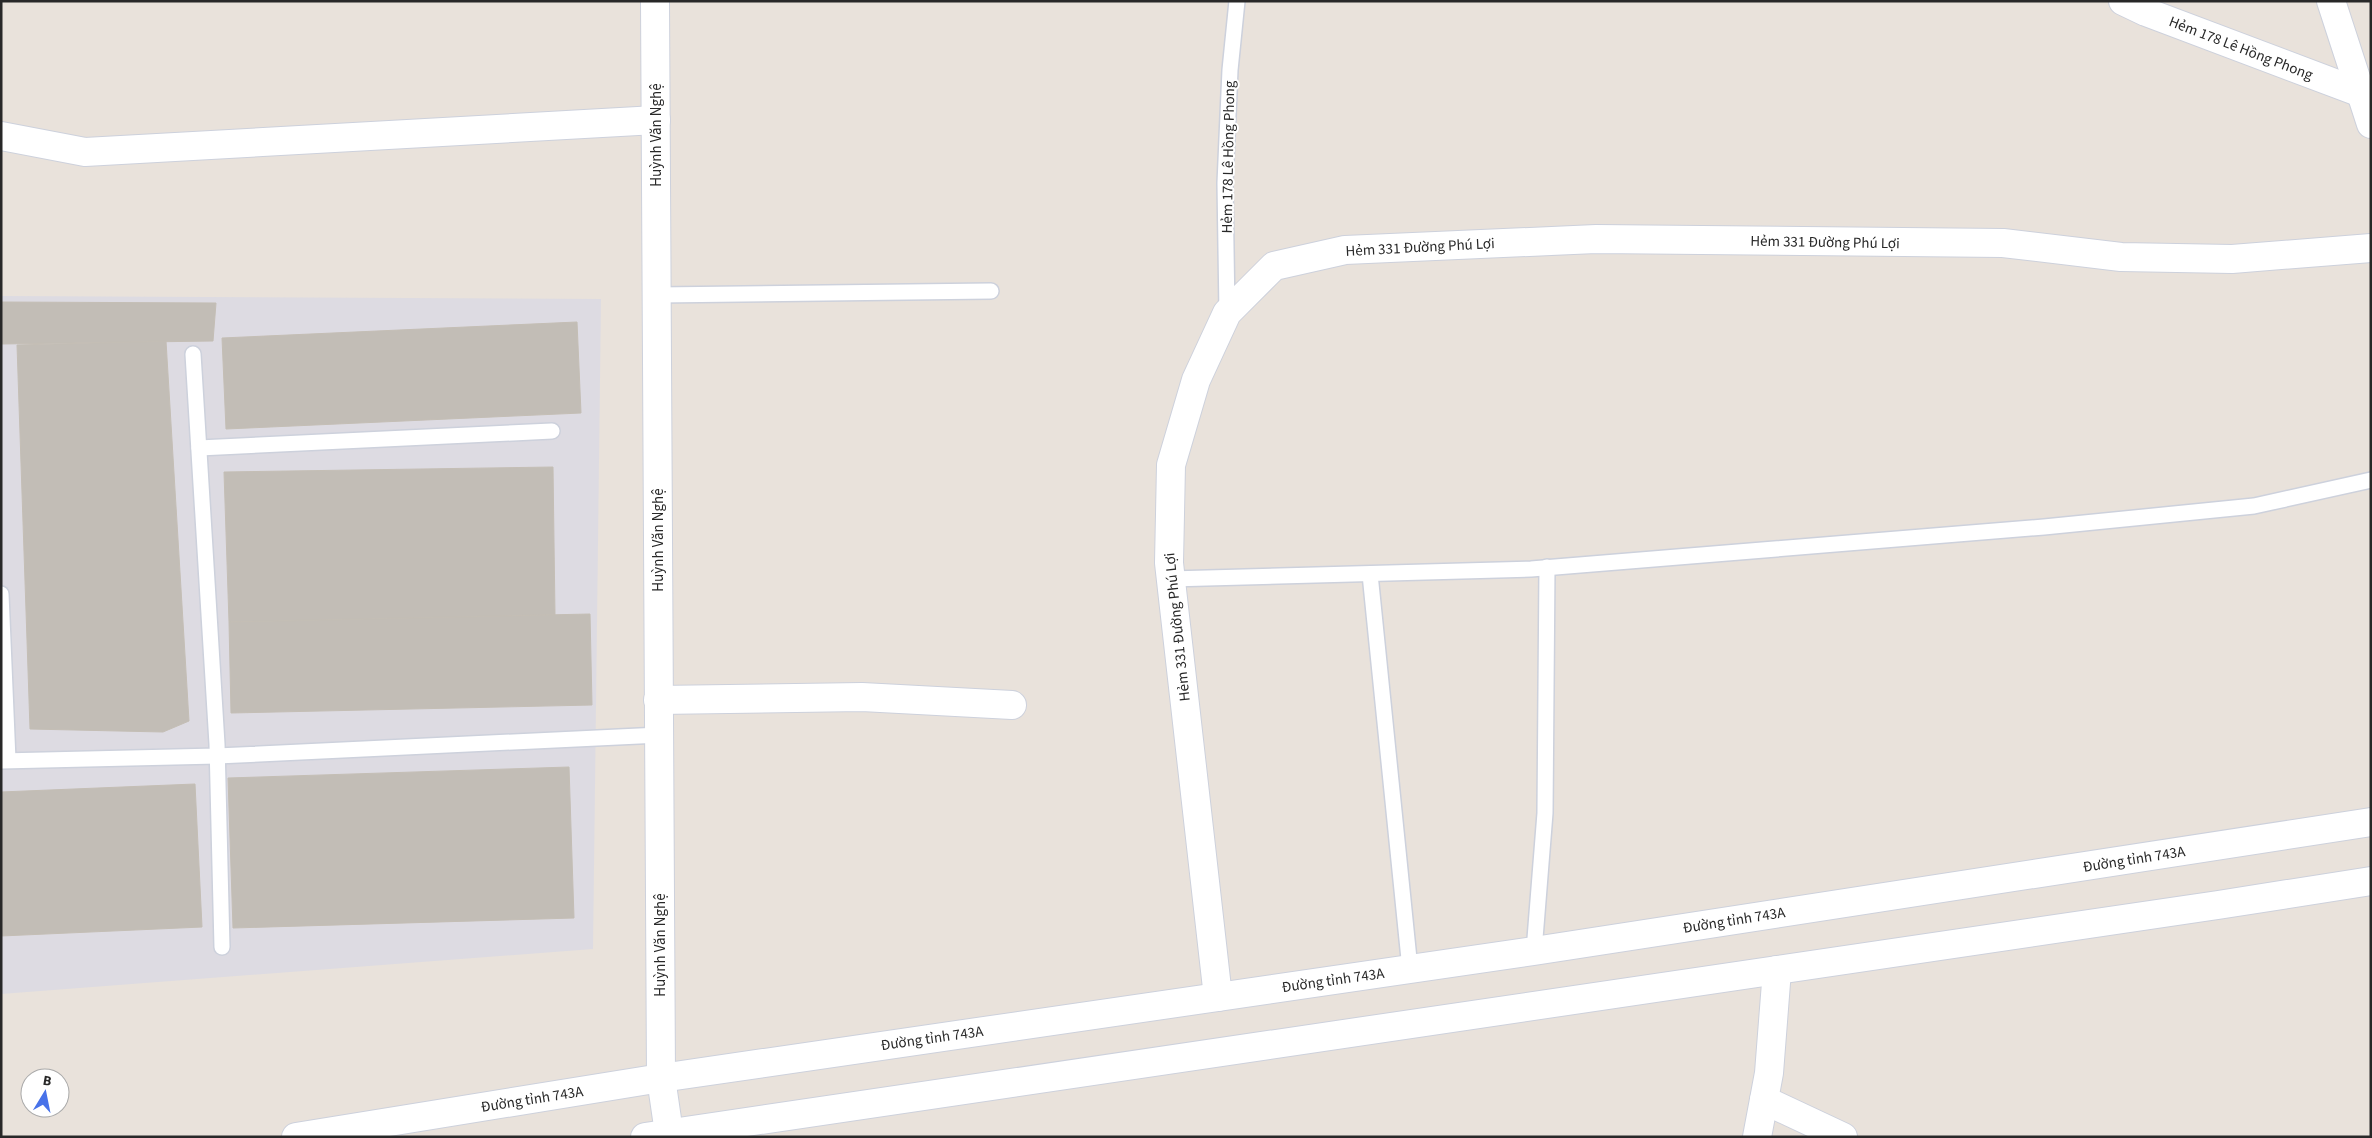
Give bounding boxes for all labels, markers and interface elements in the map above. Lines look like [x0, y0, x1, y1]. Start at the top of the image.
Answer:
street label: Hẻm 178 Lê Hồng Phong [2166, 11, 2316, 86]
street label: Hẻm 178 Lê Hồng Phong [1217, 80, 1240, 234]
street label: Huỳnh Văn Nghệ [646, 83, 667, 187]
street label: Hẻm 331 Đường Phú Lợi [1750, 231, 1900, 254]
street label: Hẻm 331 Đường Phú Lợi [1345, 233, 1495, 262]
street label: Huỳnh Văn Nghệ [648, 488, 669, 592]
street label: Hẻm 331 Đường Phú Lợi [1159, 552, 1196, 702]
street label: Đường tỉnh 743A [2081, 841, 2188, 878]
street label: Huỳnh Văn Nghệ [650, 893, 671, 997]
street label: Đường tỉnh 743A [1681, 902, 1788, 939]
street label: Đường tỉnh 743A [1281, 963, 1386, 998]
street label: Đường tỉnh 743A [880, 1021, 985, 1056]
north arrow [20, 1068, 70, 1118]
text: B [41, 1071, 54, 1092]
street label: Đường tỉnh 743A [479, 1081, 586, 1118]

